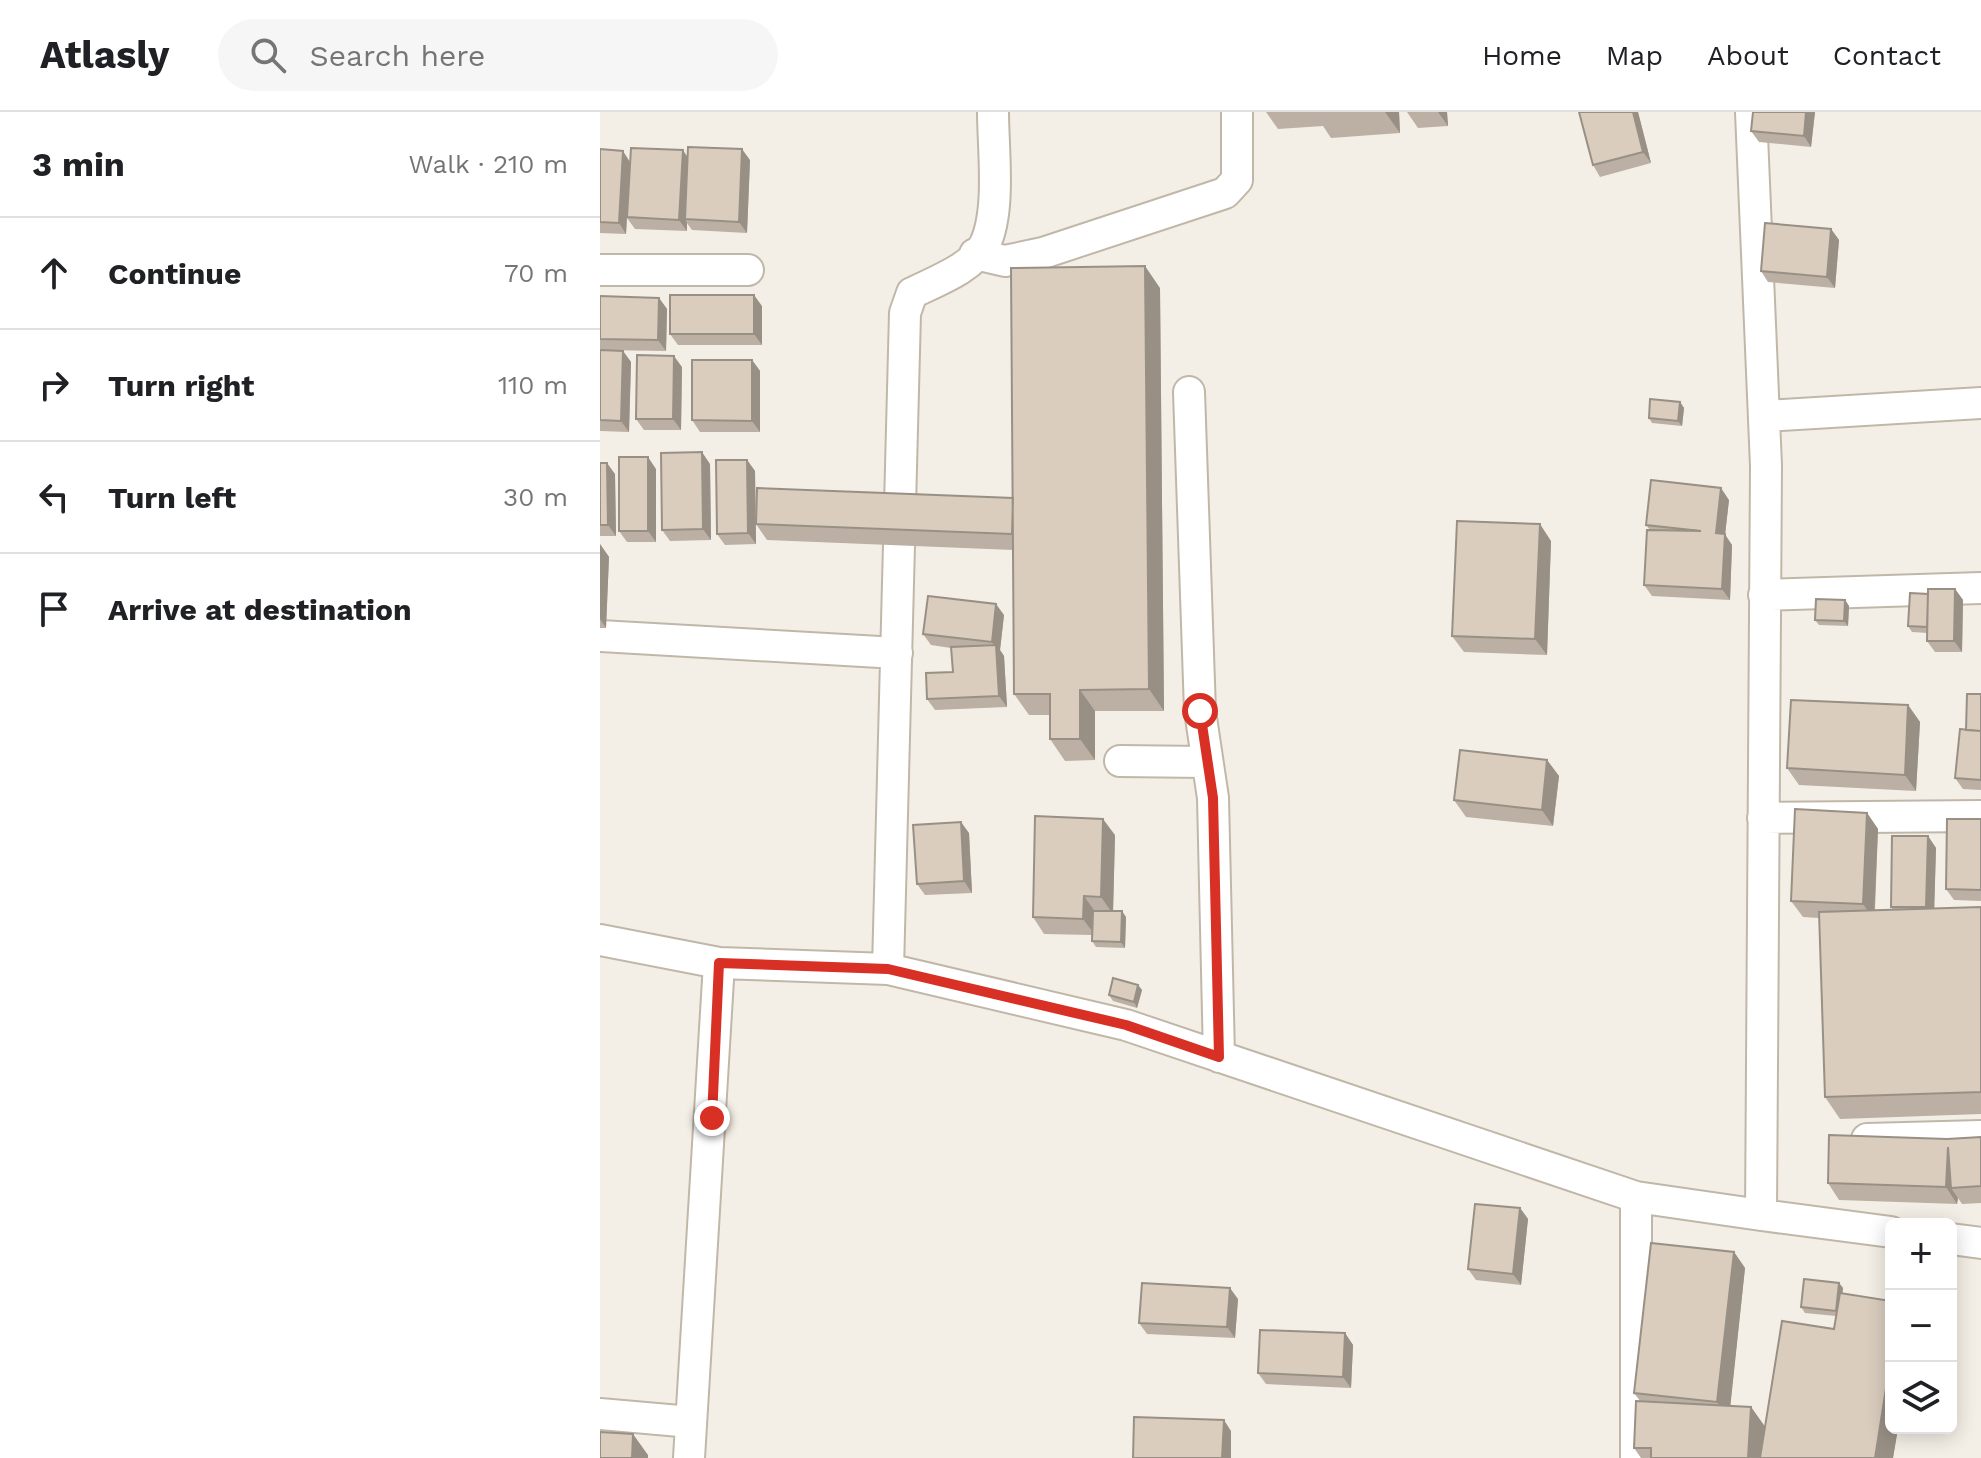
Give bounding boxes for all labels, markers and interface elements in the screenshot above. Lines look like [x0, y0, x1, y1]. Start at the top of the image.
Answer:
search box [218, 19, 778, 91]
text: Atlasly [40, 33, 170, 77]
icon: search [246, 33, 290, 77]
text: Search here [310, 38, 485, 73]
text: Home [1482, 39, 1562, 72]
text: Map [1606, 39, 1663, 72]
text: About [1707, 39, 1789, 72]
text: Contact [1833, 39, 1941, 72]
text: 3 min [32, 144, 125, 184]
text: Walk · 210 m [408, 149, 568, 179]
icon: ahead [32, 251, 76, 295]
text: Continue [108, 256, 241, 291]
text: 70 m [504, 258, 568, 288]
icon: right [32, 363, 76, 407]
text: Turn right [108, 368, 254, 403]
text: 110 m [498, 370, 568, 400]
icon: left [32, 475, 76, 519]
text: Turn left [108, 480, 236, 515]
text: 30 m [503, 482, 568, 512]
icon: arrive [32, 587, 76, 631]
text: Arrive at destination [108, 592, 412, 627]
route start [1182, 693, 1218, 729]
route end [694, 1100, 730, 1136]
map controls [1885, 1218, 1957, 1434]
button: + [1885, 1218, 1957, 1290]
button: − [1885, 1290, 1957, 1362]
button: layers [1885, 1362, 1957, 1434]

